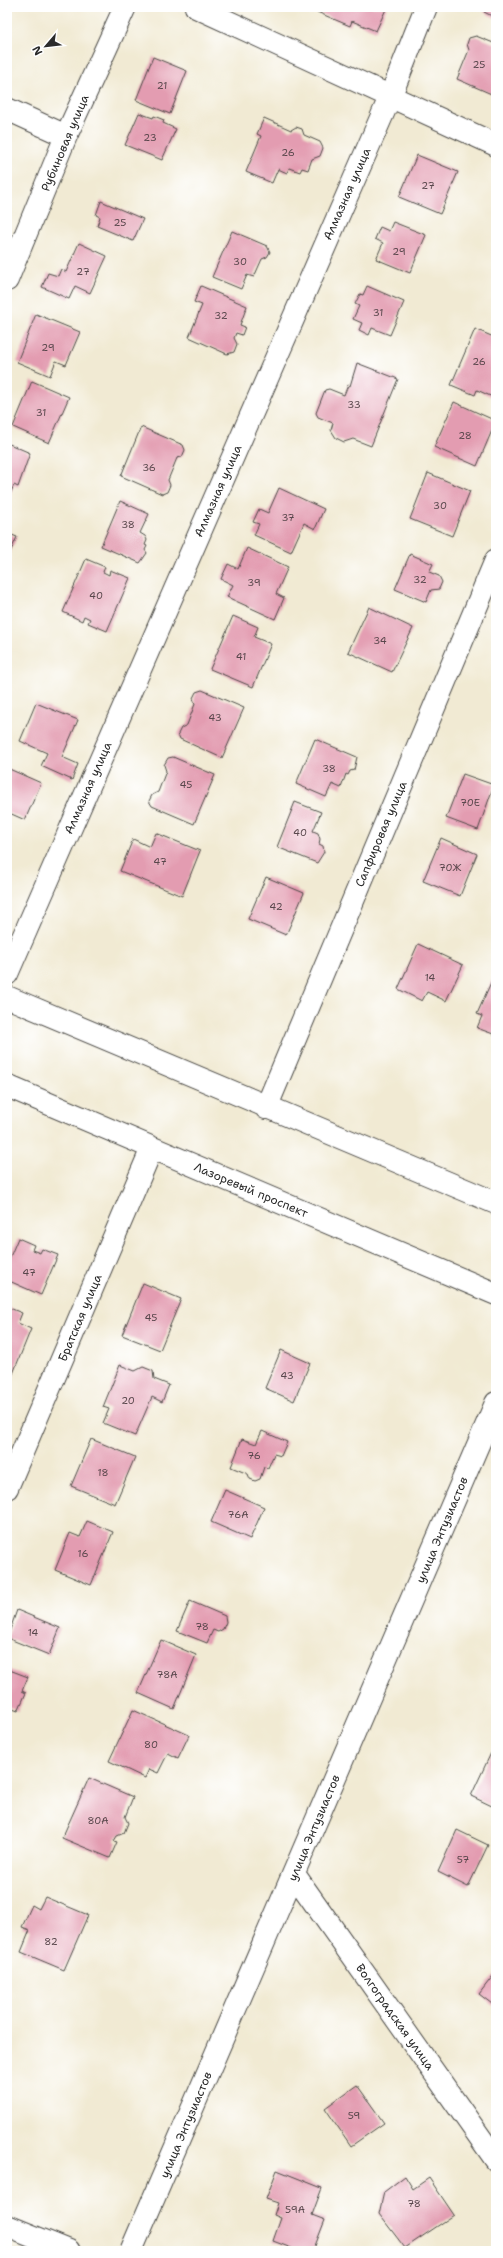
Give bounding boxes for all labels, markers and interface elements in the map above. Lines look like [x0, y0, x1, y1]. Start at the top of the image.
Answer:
north arrow [26, 26, 66, 66]
text: N [29, 43, 46, 58]
house number: 25 [473, 58, 485, 71]
house number: 21 [157, 79, 167, 92]
street label: Рубиновая улица [37, 92, 93, 194]
house number: 23 [143, 131, 157, 144]
street label: Алмазная улица [319, 145, 375, 243]
house number: 26 [281, 146, 295, 159]
house number: 27 [421, 179, 435, 192]
house number: 25 [114, 216, 126, 229]
house number: 29 [392, 245, 406, 258]
house number: 30 [233, 255, 247, 268]
house number: 27 [76, 265, 90, 278]
house number: 31 [373, 306, 383, 319]
house number: 32 [214, 309, 228, 322]
house number: 29 [41, 341, 55, 354]
house number: 26 [472, 355, 486, 368]
house number: 33 [347, 398, 361, 411]
house number: 31 [36, 406, 46, 419]
house number: 28 [458, 429, 472, 442]
street label: Алмазная улица [190, 442, 246, 540]
house number: 36 [142, 461, 156, 474]
house number: 30 [433, 499, 447, 512]
house number: 37 [281, 511, 295, 524]
house number: 38 [121, 518, 135, 531]
house number: 32 [413, 573, 427, 586]
house number: 39 [247, 576, 261, 589]
house number: 40 [89, 589, 103, 602]
house number: 34 [373, 634, 387, 647]
house number: 41 [236, 650, 246, 663]
house number: 43 [208, 711, 222, 724]
street label: Алмазная улица [60, 739, 116, 837]
house number: 38 [322, 762, 336, 775]
house number: 45 [180, 778, 192, 791]
street label: Сапфировая улица [351, 778, 411, 889]
house number: 70Е [460, 796, 480, 809]
house number: 40 [293, 826, 307, 839]
house number: 47 [153, 855, 167, 868]
house number: 70Ж [439, 861, 461, 874]
house number: 42 [269, 900, 283, 913]
house number: 14 [425, 971, 435, 984]
street label: Лазоревый проспект [192, 1159, 311, 1222]
house number: 47 [22, 1266, 36, 1279]
street label: Братская улица [54, 1271, 106, 1364]
house number: 45 [145, 1311, 157, 1324]
house number: 43 [280, 1369, 294, 1382]
house number: 20 [121, 1394, 135, 1407]
house number: 76 [247, 1449, 261, 1462]
house number: 18 [97, 1466, 109, 1479]
street label: улица Энтузиастов [412, 1474, 472, 1586]
house number: 76А [228, 1508, 248, 1521]
house number: 16 [78, 1547, 88, 1560]
house number: 78 [195, 1620, 209, 1633]
house number: 14 [28, 1626, 38, 1639]
house number: 78А [157, 1668, 177, 1681]
house number: 80 [144, 1738, 158, 1751]
street label: улица Энтузиастов [284, 1772, 344, 1884]
house number: 80А [87, 1814, 109, 1827]
house number: 57 [457, 1853, 469, 1866]
house number: 82 [44, 1935, 58, 1948]
street label: Волгоградская улица [352, 1961, 438, 2074]
street label: улица Энтузиастов [156, 2069, 216, 2181]
house number: 59 [348, 2109, 360, 2122]
house number: 78 [407, 2197, 421, 2210]
house number: 59А [285, 2203, 305, 2216]

